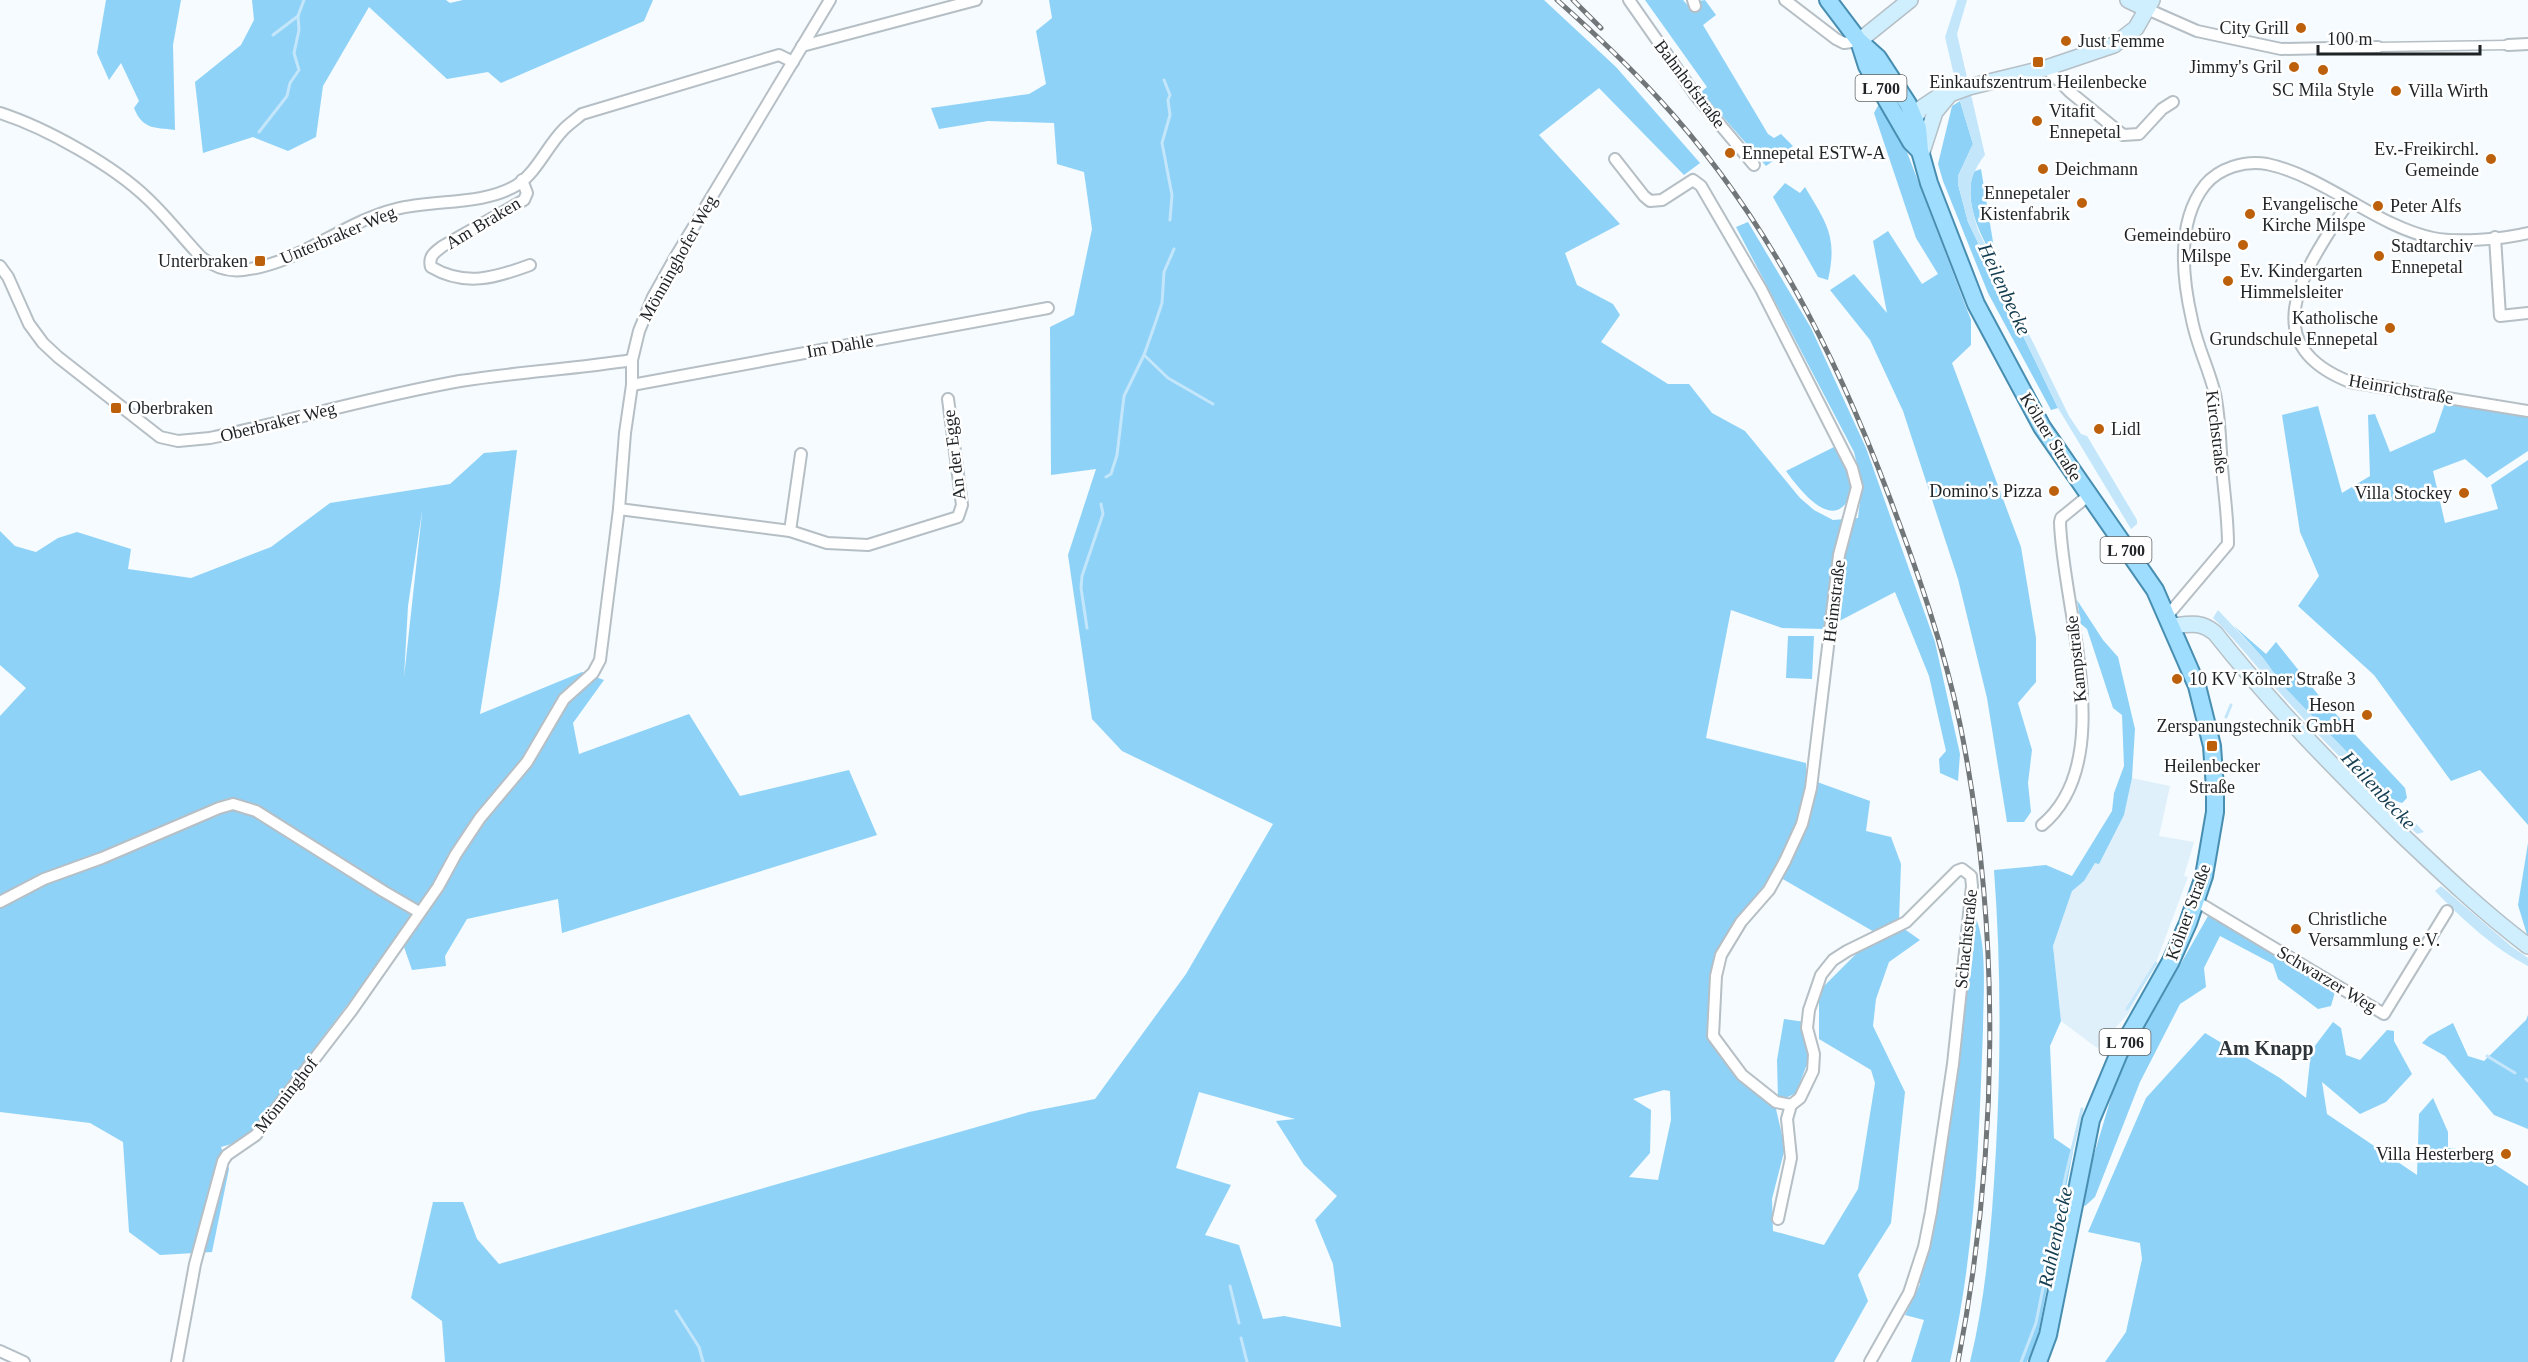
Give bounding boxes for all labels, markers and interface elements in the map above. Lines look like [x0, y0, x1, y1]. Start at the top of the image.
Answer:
place label: City Grill [2219, 18, 2289, 38]
scale bar [2318, 18, 2480, 56]
marker: City Grill [2294, 21, 2308, 35]
text: 100 m [2327, 29, 2373, 49]
place label: Just Femme [2078, 31, 2165, 51]
marker: Just Femme [2059, 34, 2073, 48]
street label: Bahnhofstraße [1650, 36, 1730, 132]
marker: Einkaufszentrum Heilenbecke [2031, 55, 2045, 69]
place label: Jimmy's Gril [2189, 57, 2282, 77]
marker: Jimmy's Gril [2287, 60, 2301, 74]
marker: SC Mila Style [2316, 63, 2330, 77]
place label: Einkaufszentrum Heilenbecke [1929, 72, 2147, 92]
road number: L 700 [1856, 75, 1906, 101]
place label: SC Mila Style [2272, 80, 2374, 100]
place label: Villa Wirth [2408, 81, 2488, 101]
marker: Villa Wirth [2389, 84, 2403, 98]
place label: Vitafit Ennepetal [2049, 101, 2121, 142]
marker: Vitafit Ennepetal [2030, 114, 2044, 128]
place label: Ev.-Freikirchl. Gemeinde [2374, 139, 2479, 180]
place label: Ennepetal ESTW-A [1742, 143, 1885, 163]
marker: Ennepetal ESTW-A [1723, 146, 1737, 160]
marker: Ev.-Freikirchl. Gemeinde [2484, 152, 2498, 166]
place label: Deichmann [2055, 159, 2138, 179]
marker: Deichmann [2036, 162, 2050, 176]
place label: Ennepetaler Kistenfabrik [1980, 183, 2070, 224]
street label: Mönninghofer Weg [635, 192, 721, 324]
street label: Am Braken [442, 193, 524, 253]
place label: Evangelische Kirche Milspe [2262, 194, 2365, 235]
marker: Ennepetaler Kistenfabrik [2075, 196, 2089, 210]
place label: Peter Alfs [2390, 196, 2462, 216]
marker: Peter Alfs [2371, 199, 2385, 213]
street label: Unterbraker Weg [277, 202, 399, 268]
marker: Evangelische Kirche Milspe [2243, 207, 2257, 221]
place label: Gemeindebüro Milspe [2124, 225, 2231, 266]
place label: Stadtarchiv Ennepetal [2391, 236, 2473, 277]
marker: Gemeindebüro Milspe [2236, 238, 2250, 252]
water label: Heilenbecke [1974, 239, 2036, 339]
marker: Stadtarchiv Ennepetal [2372, 249, 2386, 263]
place label: Unterbraken [158, 251, 248, 271]
marker: Unterbraken [253, 254, 267, 268]
place label: Ev. Kindergarten Himmelsleiter [2240, 261, 2362, 302]
marker: Ev. Kindergarten Himmelsleiter [2221, 274, 2235, 288]
place label: Katholische Grundschule Ennepetal [2210, 308, 2378, 349]
marker: Katholische Grundschule Ennepetal [2383, 321, 2397, 335]
street label: Im Dahle [805, 330, 875, 362]
street label: Heinrichstraße [2347, 370, 2455, 408]
street label: Kölner Straße [2016, 389, 2086, 485]
street label: Kirchstraße [2202, 389, 2232, 475]
place label: Oberbraken [128, 398, 213, 418]
street label: Oberbraker Weg [218, 398, 338, 446]
marker: Oberbraken [109, 401, 123, 415]
street label: An der Egge [939, 409, 969, 501]
place label: Lidl [2111, 419, 2141, 439]
marker: Lidl [2092, 422, 2106, 436]
place label: Domino's Pizza [1929, 481, 2042, 501]
place label: Villa Stockey [2355, 483, 2452, 503]
marker: Domino's Pizza [2047, 484, 2061, 498]
marker: Villa Stockey [2457, 486, 2471, 500]
road number: L 700 [2100, 537, 2152, 563]
street label: Heimstraße [1819, 559, 1849, 643]
street label: Kampstraße [2062, 615, 2090, 703]
place label: 10 KV Kölner Straße 3 [2189, 669, 2356, 689]
marker: 10 KV Kölner Straße 3 [2170, 672, 2184, 686]
place label: Heson Zerspanungstechnik GmbH [2157, 695, 2355, 736]
marker: Heson Zerspanungstechnik GmbH [2360, 708, 2374, 722]
marker: Heilenbecker Straße [2205, 739, 2219, 753]
water label: Heilenbecke [2337, 746, 2421, 834]
place label: Heilenbecker Straße [2164, 756, 2260, 797]
street label: Kölner Straße [2161, 861, 2215, 963]
street label: Schachtstraße [1951, 888, 1981, 990]
place label: Christliche Versammlung e.V. [2308, 909, 2440, 950]
marker: Christliche Versammlung e.V. [2289, 922, 2303, 936]
street label: Schwarzer Weg [2274, 941, 2380, 1017]
road number: L 706 [2100, 1029, 2150, 1055]
district label: Am Knapp [2218, 1037, 2314, 1060]
street label: Mönninghof [250, 1053, 322, 1137]
place label: Villa Hesterberg [2376, 1144, 2494, 1164]
marker: Villa Hesterberg [2499, 1147, 2513, 1161]
water label: Rahlenbecke [2033, 1185, 2076, 1290]

